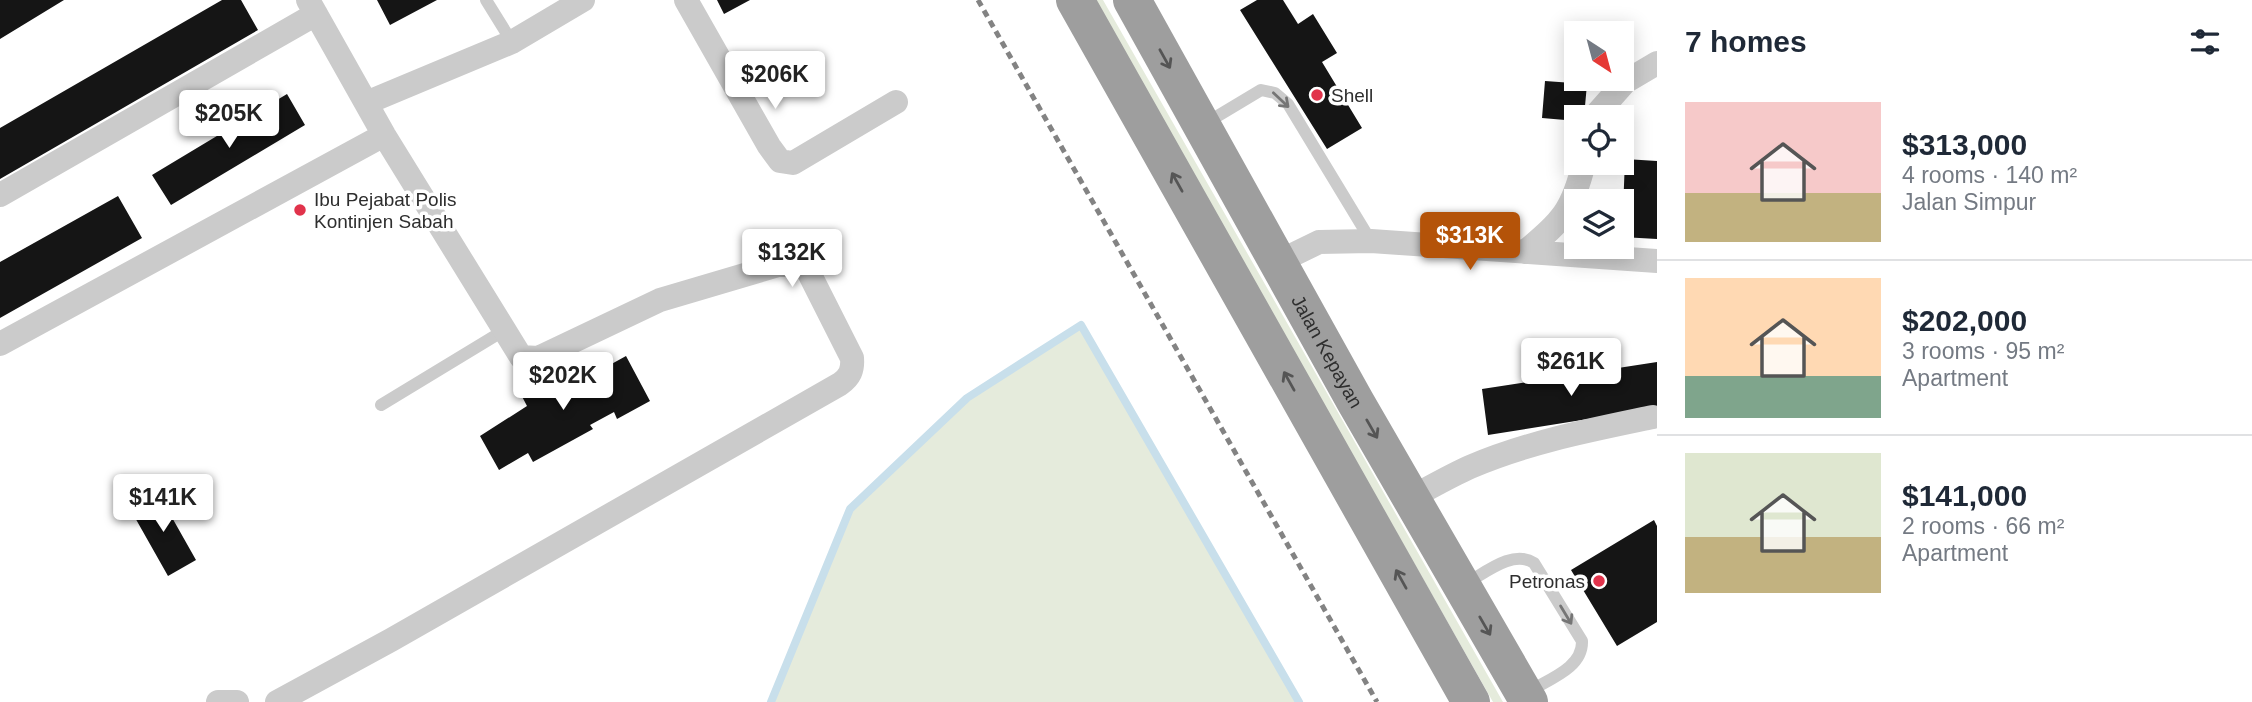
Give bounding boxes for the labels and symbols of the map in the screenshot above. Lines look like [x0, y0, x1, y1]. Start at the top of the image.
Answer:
north arrow [1564, 21, 1634, 91]
one-way arrow [1158, 49, 1172, 69]
pin: $206K [726, 52, 824, 111]
place label: Shell [1331, 85, 1373, 106]
marker: Shell [1309, 87, 1325, 103]
pin: $205K [180, 90, 278, 150]
one-way arrow [1272, 91, 1290, 108]
one-way arrow [1170, 173, 1184, 193]
place label: Ibu Pejabat Polis Kontinjen Sabah [314, 189, 457, 232]
marker: Ibu Pejabat Polis Kontinjen Sabah [292, 202, 308, 218]
pin: $313K [1421, 212, 1519, 272]
pin: $132K [743, 230, 841, 289]
street label: Jalan Kepayan [1288, 291, 1367, 412]
pin: $261K [1522, 338, 1620, 398]
pin: $202K [514, 352, 612, 412]
one-way arrow [1282, 371, 1296, 391]
one-way arrow [1365, 419, 1379, 439]
pin: $141K [114, 475, 212, 534]
one-way arrow [1394, 569, 1408, 589]
place label: Petronas [1509, 571, 1585, 592]
marker: Petronas [1591, 573, 1607, 589]
one-way arrow [1558, 605, 1573, 624]
one-way arrow [1478, 616, 1492, 636]

